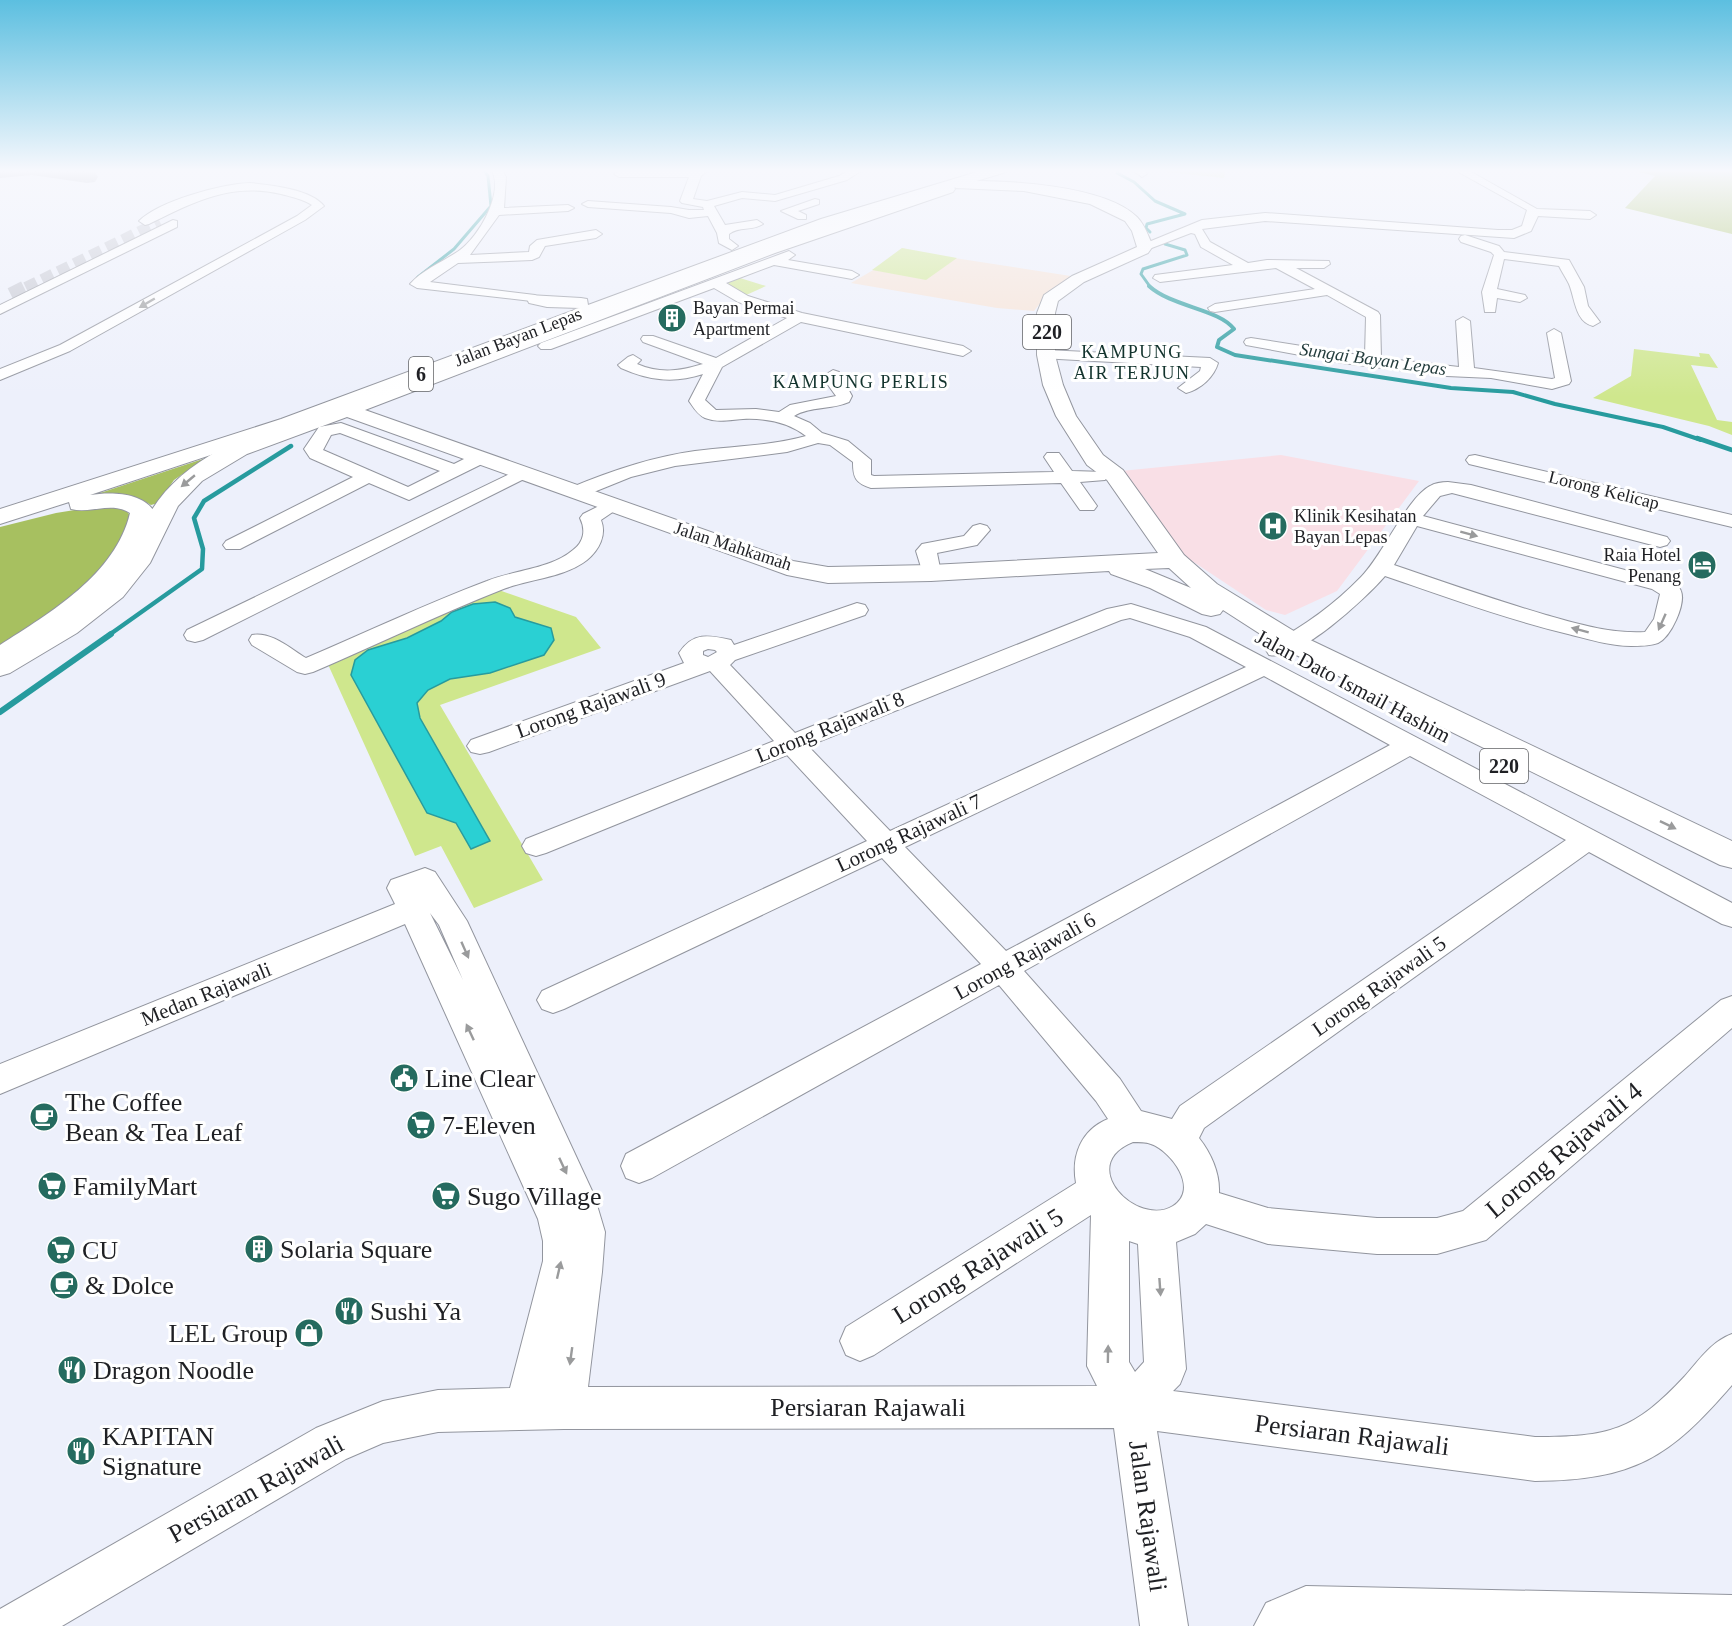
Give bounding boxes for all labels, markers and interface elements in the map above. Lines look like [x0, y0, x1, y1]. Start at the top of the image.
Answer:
one-way arrow [138, 298, 155, 308]
place label: Bayan Permai Apartment [693, 298, 794, 339]
building icon: Bayan Permai Apartment [656, 302, 688, 334]
street label: Jalan Bayan Lepas [451, 303, 585, 371]
road number: 220 [1023, 315, 1071, 349]
water label: Sungai Bayan Lepas [1298, 339, 1448, 379]
district label: KAMPUNG AIR TERJUN [1073, 342, 1191, 383]
road number: 6 [409, 357, 433, 391]
district label: KAMPUNG PERLIS [773, 372, 949, 392]
street label: Lorong Kelicap [1547, 467, 1661, 513]
one-way arrow [181, 474, 196, 487]
place label: Klinik Kesihatan Bayan Lepas [1294, 506, 1416, 547]
hospital icon: Klinik Kesihatan Bayan Lepas [1257, 510, 1289, 542]
street label: Jalan Mahkamah [672, 518, 794, 574]
one-way arrow [1460, 530, 1478, 539]
place label: Raia Hotel Penang [1604, 545, 1681, 586]
hotel icon: Raia Hotel Penang [1686, 549, 1718, 581]
one-way arrow [1658, 614, 1667, 631]
street label: Jalan Dato Ismail Hashim [1251, 624, 1455, 748]
one-way arrow [1571, 625, 1589, 634]
street label: Lorong Rajawali 9 [513, 667, 669, 743]
street label: Lorong Rajawali 8 [753, 686, 907, 768]
road number: 220 [1480, 749, 1528, 783]
street label: Lorong Rajawali 7 [833, 789, 985, 877]
one-way arrow [1660, 821, 1677, 830]
street label: Lorong Rajawali 6 [950, 907, 1100, 1005]
street label: Lorong Rajawali 5 [1308, 931, 1450, 1041]
one-way arrow [460, 942, 470, 960]
street label: Medan Rajawali [137, 957, 275, 1031]
one-way arrow [466, 1024, 475, 1041]
public building icon: Line Clear [388, 1062, 420, 1094]
place label: Line Clear [425, 1064, 536, 1093]
street label: Lorong Rajawali 4 [1480, 1076, 1648, 1224]
place label: The Coffee Bean & Tea Leaf [65, 1088, 243, 1147]
cafe icon: The Coffee Bean & Tea Leaf [28, 1101, 60, 1133]
supermarket icon: 7-Eleven [405, 1109, 437, 1141]
place label: 7-Eleven [442, 1111, 536, 1140]
one-way arrow [559, 1158, 568, 1175]
supermarket icon: FamilyMart [36, 1170, 68, 1202]
place label: FamilyMart [73, 1172, 198, 1201]
supermarket icon: Sugo Village [430, 1180, 462, 1212]
place label: Sugo Village [467, 1182, 601, 1211]
street label: Lorong Rajawali 5 [888, 1202, 1068, 1330]
building icon: Solaria Square [243, 1233, 275, 1265]
supermarket icon: CU [45, 1234, 77, 1266]
place label: Solaria Square [280, 1235, 432, 1264]
place label: CU [82, 1236, 118, 1265]
one-way arrow [555, 1261, 565, 1279]
cafe icon: & Dolce [48, 1269, 80, 1301]
place label: & Dolce [85, 1271, 174, 1300]
one-way arrow [1155, 1277, 1164, 1296]
restaurant icon: Sushi Ya [333, 1295, 365, 1327]
place label: Sushi Ya [370, 1297, 462, 1326]
shop icon: LEL Group [293, 1317, 325, 1349]
place label: LEL Group [168, 1319, 288, 1348]
one-way arrow [1104, 1345, 1113, 1364]
one-way arrow [567, 1346, 576, 1365]
restaurant icon: Dragon Noodle [56, 1354, 88, 1386]
place label: Dragon Noodle [93, 1356, 254, 1385]
street label: Persiaran Rajawali [770, 1393, 966, 1422]
street label: Persiaran Rajawali [1253, 1409, 1451, 1461]
place label: KAPITAN Signature [102, 1422, 214, 1481]
street label: Persiaran Rajawali [163, 1429, 349, 1549]
restaurant icon: KAPITAN Signature [65, 1435, 97, 1467]
street label: Jalan Rajawali [1123, 1439, 1173, 1593]

